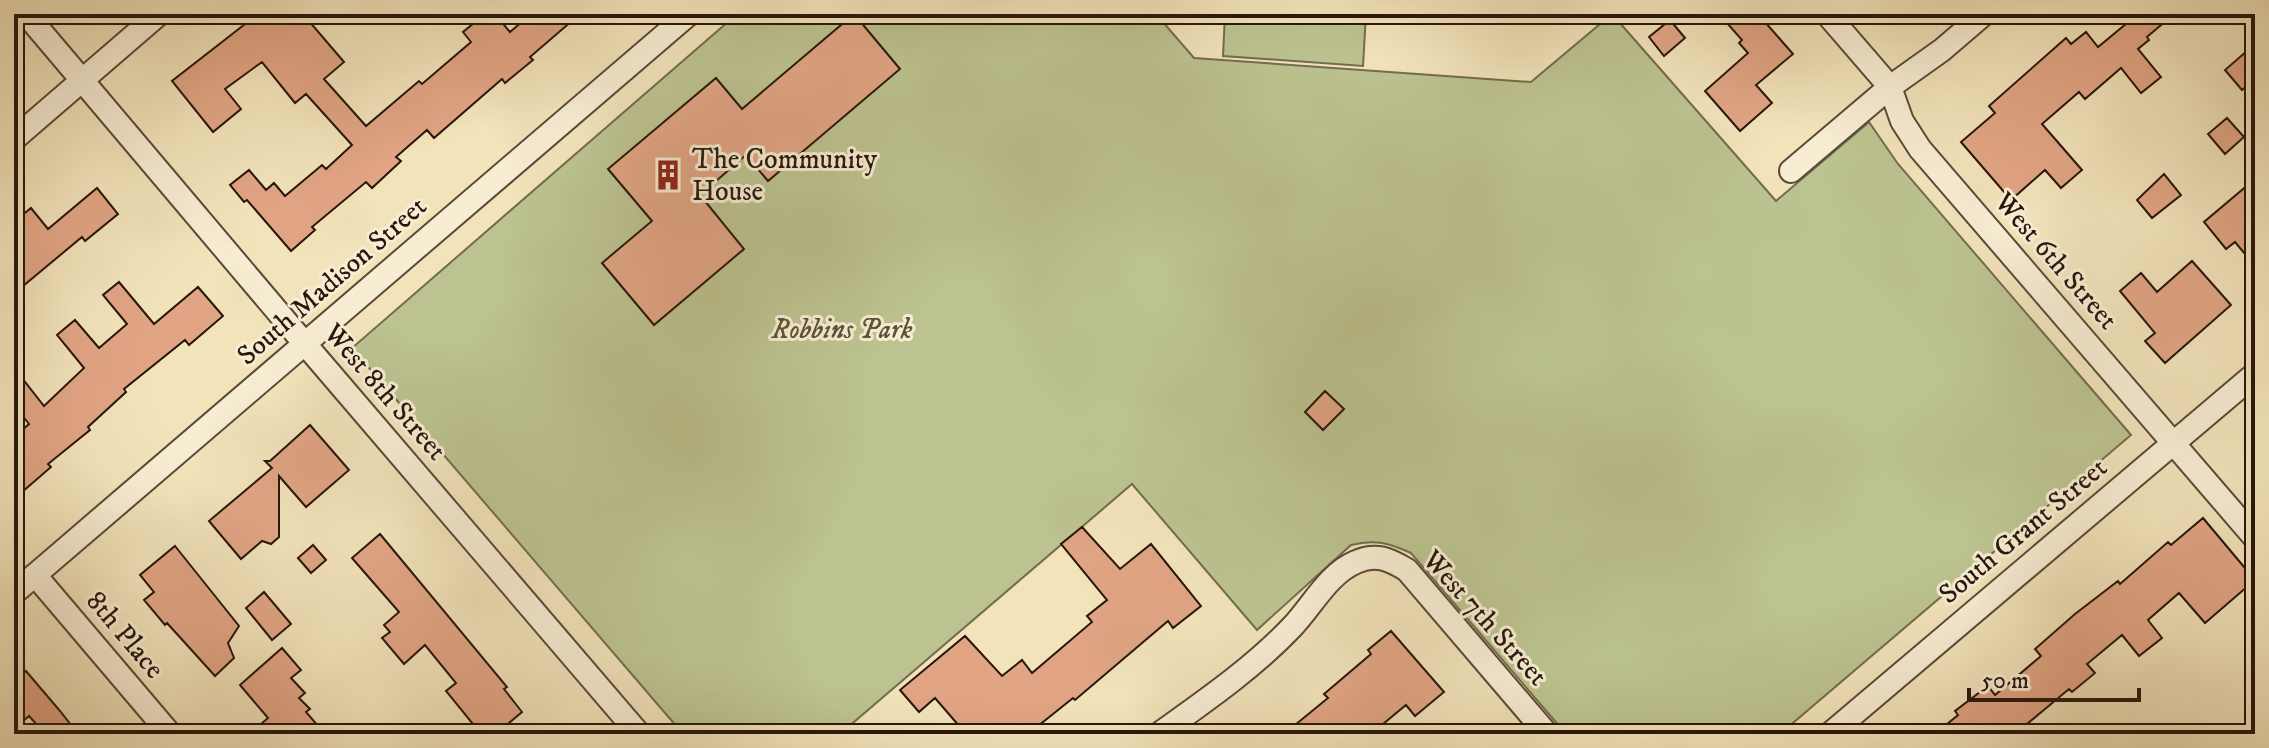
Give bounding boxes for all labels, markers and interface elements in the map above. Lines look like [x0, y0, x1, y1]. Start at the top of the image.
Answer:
place label: The Community House [692, 142, 878, 209]
building icon: The Community House [651, 158, 685, 192]
street label: West 6th Street [1986, 184, 2125, 337]
street label: South Madison Street [230, 189, 434, 373]
park label: Robbins Park [770, 312, 913, 347]
street label: West 8th Street [315, 316, 454, 468]
street label: South Grant Street [1932, 450, 2114, 612]
street label: West 7th Street [1414, 542, 1555, 693]
street label: 8th Place [78, 584, 172, 686]
scale bar [1969, 652, 2139, 702]
text: 50 m [1981, 666, 2029, 696]

